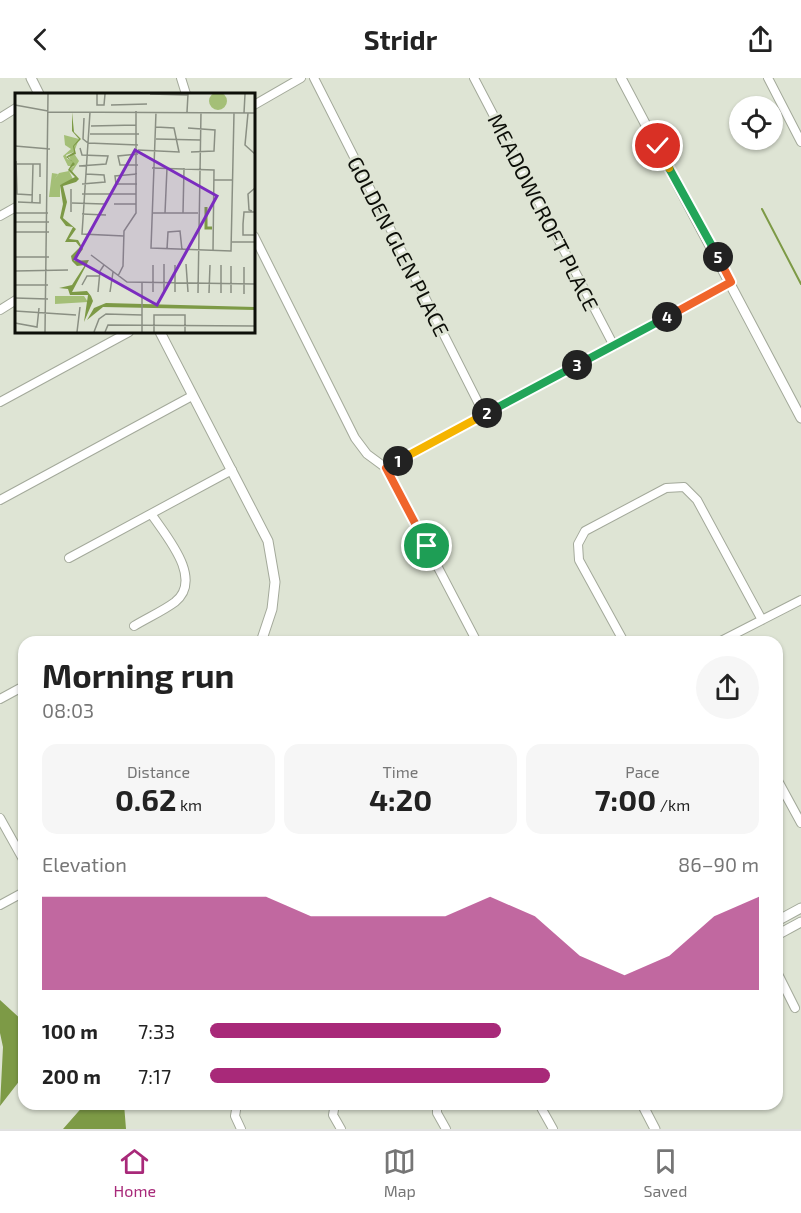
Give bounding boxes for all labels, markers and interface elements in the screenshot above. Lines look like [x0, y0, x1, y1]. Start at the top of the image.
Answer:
icon: back [24, 23, 57, 56]
text: Stridr [364, 23, 437, 55]
icon: share [744, 23, 777, 56]
inset map [15, 93, 255, 333]
map controls [729, 96, 783, 150]
button: locate [729, 96, 783, 150]
street label: MEADOWCROFT PLACE [483, 109, 605, 315]
pin [632, 120, 683, 171]
icon: check [641, 129, 674, 162]
street label: GOLDEN GLEN PLACE [343, 152, 455, 340]
pin: 5 [703, 242, 733, 272]
text: 5 [714, 247, 722, 266]
pin: 4 [652, 302, 682, 332]
text: 4 [662, 307, 672, 326]
pin: 3 [562, 350, 592, 380]
text: 3 [572, 355, 582, 374]
pin: 2 [472, 398, 502, 428]
text: 2 [482, 403, 492, 422]
pin: 1 [383, 446, 413, 476]
text: 1 [395, 451, 401, 470]
pin [401, 520, 452, 571]
icon: arrive [410, 529, 443, 562]
text: Morning run [42, 655, 234, 695]
button: share [696, 656, 759, 719]
text: 08:03 [42, 698, 94, 722]
text: Distance [127, 762, 190, 781]
text: Time [383, 762, 418, 781]
text: Pace [625, 762, 660, 781]
text: 0.62 [115, 781, 176, 817]
text: 4:20 [369, 781, 432, 817]
text: 7:00 [595, 781, 656, 817]
text: km [176, 795, 202, 814]
text: /km [656, 795, 690, 814]
text: Elevation [42, 852, 127, 876]
text: 86–90 m [678, 852, 759, 876]
text: 100 m [42, 1019, 98, 1043]
text: 7:33 [138, 1019, 175, 1043]
text: 200 m [42, 1064, 101, 1088]
text: 7:17 [138, 1064, 171, 1088]
tab: Home [114, 1145, 156, 1200]
tab: Map [383, 1145, 416, 1200]
tab: Saved [643, 1145, 687, 1200]

